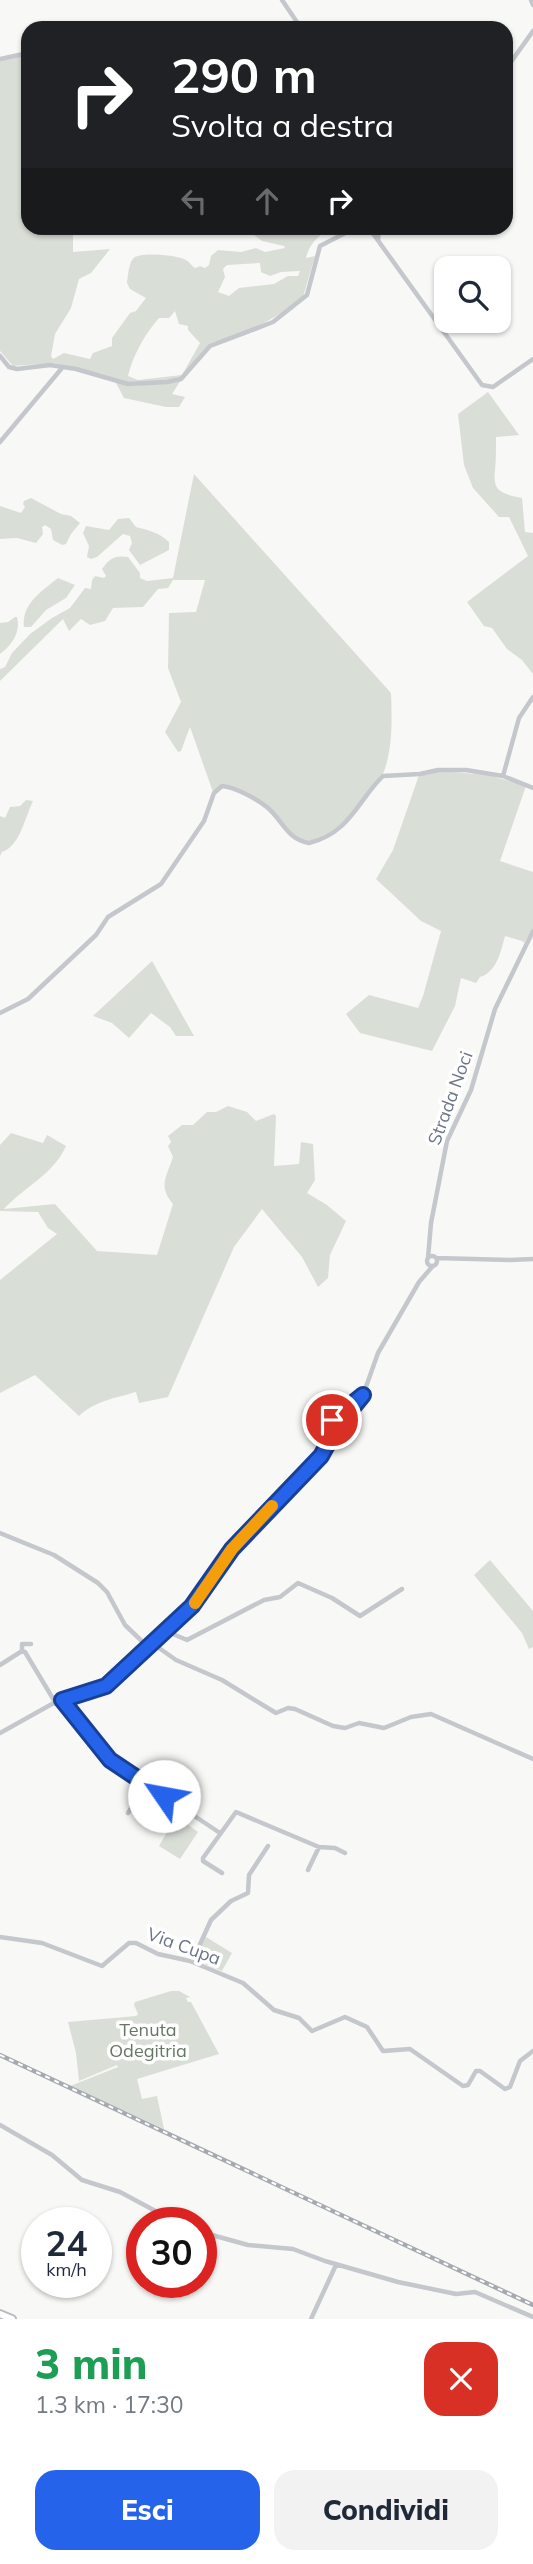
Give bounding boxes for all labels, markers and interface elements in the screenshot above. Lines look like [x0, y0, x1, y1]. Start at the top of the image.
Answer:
text: 290 m [171, 44, 317, 105]
icon: right [56, 49, 147, 140]
text: Svolta a destra [171, 105, 394, 145]
icon: left [175, 182, 213, 220]
icon: ahead [248, 182, 286, 220]
icon: right [321, 182, 359, 220]
map controls [434, 256, 511, 333]
button: search [434, 256, 511, 333]
street label: Strada Noci [422, 1048, 478, 1148]
pin [302, 1390, 362, 1450]
icon: arrive [313, 1401, 351, 1439]
position arrow [127, 1759, 201, 1833]
street label: Via Cupa [144, 1922, 224, 1970]
park label: Tenuta Odegitria [109, 2018, 187, 2062]
speed limit sign: 30 [126, 2207, 217, 2298]
text: 24 [45, 2221, 88, 2265]
text: km/h [46, 2258, 87, 2281]
text: 3 min [35, 2337, 148, 2390]
button: close [424, 2342, 498, 2416]
text: 1.3 km · 17:30 [35, 2390, 184, 2419]
button: Esci [35, 2470, 260, 2550]
button: Condividi [274, 2470, 498, 2550]

